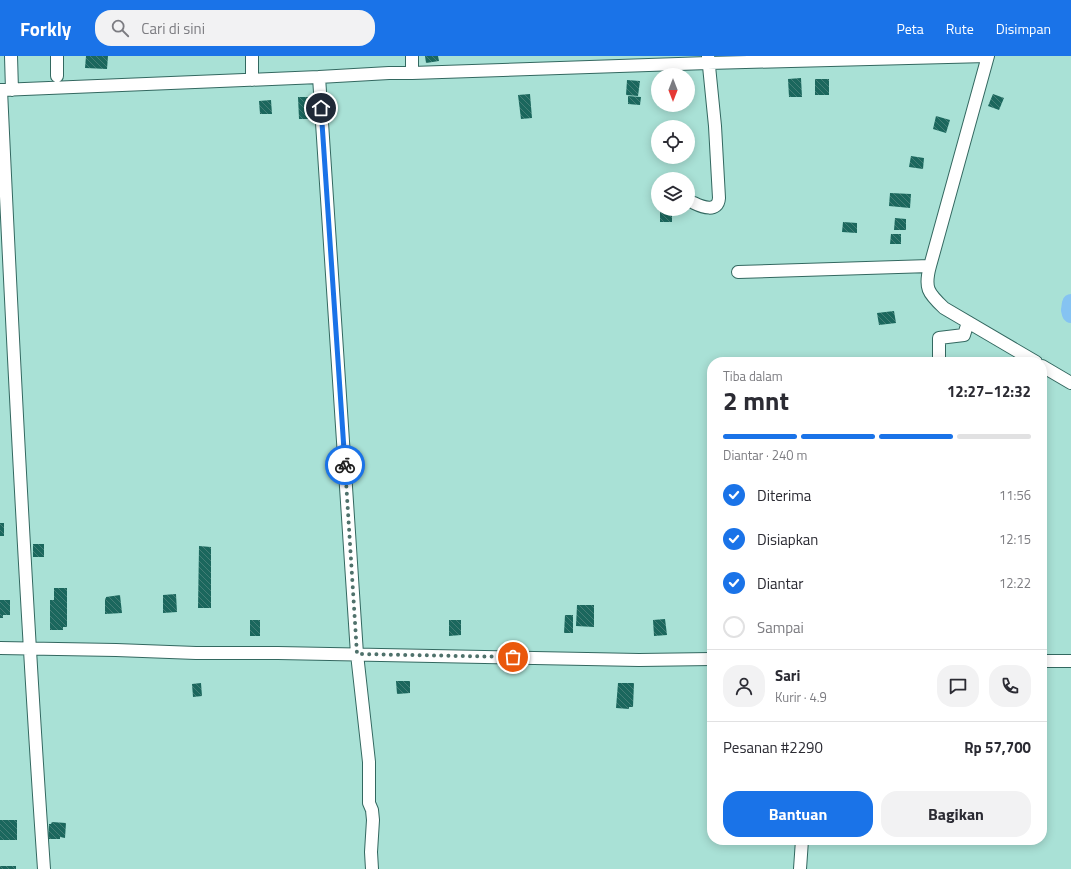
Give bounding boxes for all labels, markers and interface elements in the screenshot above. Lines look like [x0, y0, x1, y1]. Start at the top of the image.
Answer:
search box [95, 10, 375, 46]
text: Forkly [20, 14, 71, 43]
icon: search [109, 17, 131, 39]
text: Cari di sini [141, 17, 205, 40]
text: Peta [897, 18, 924, 39]
text: Rute [946, 18, 974, 39]
text: Disimpan [996, 18, 1051, 39]
north arrow [651, 68, 695, 112]
map controls [651, 68, 695, 216]
pin [304, 91, 338, 125]
icon: home [310, 97, 332, 119]
button: locate [651, 120, 695, 164]
button: layers [651, 172, 695, 216]
text: Tiba dalam [723, 366, 783, 386]
text: 12:27–12:32 [947, 380, 1031, 403]
text: 2 mnt [723, 381, 789, 420]
courier [325, 445, 365, 485]
text: Diantar · 240 m [723, 445, 807, 465]
icon: bike [334, 454, 356, 476]
icon: check [723, 484, 745, 506]
text: Diterima [757, 484, 811, 507]
text: 11:56 [999, 485, 1031, 505]
icon: check [723, 528, 745, 550]
text: Disiapkan [757, 528, 818, 551]
text: 12:15 [999, 529, 1031, 549]
icon: check [723, 572, 745, 594]
text: Diantar [757, 572, 803, 595]
text: 12:22 [999, 573, 1031, 593]
text: Sampai [757, 616, 804, 639]
pin [496, 640, 530, 674]
icon: bag [502, 646, 524, 668]
text: Sari [775, 664, 800, 687]
button: person [723, 665, 765, 707]
button: chat [937, 665, 979, 707]
button: phone [989, 665, 1031, 707]
text: Kurir · 4.9 [775, 687, 827, 707]
text: Pesanan #2290 [723, 736, 823, 759]
text: Rp 57,700 [964, 736, 1031, 759]
button: Bantuan [723, 791, 873, 837]
button: Bagikan [881, 791, 1031, 837]

